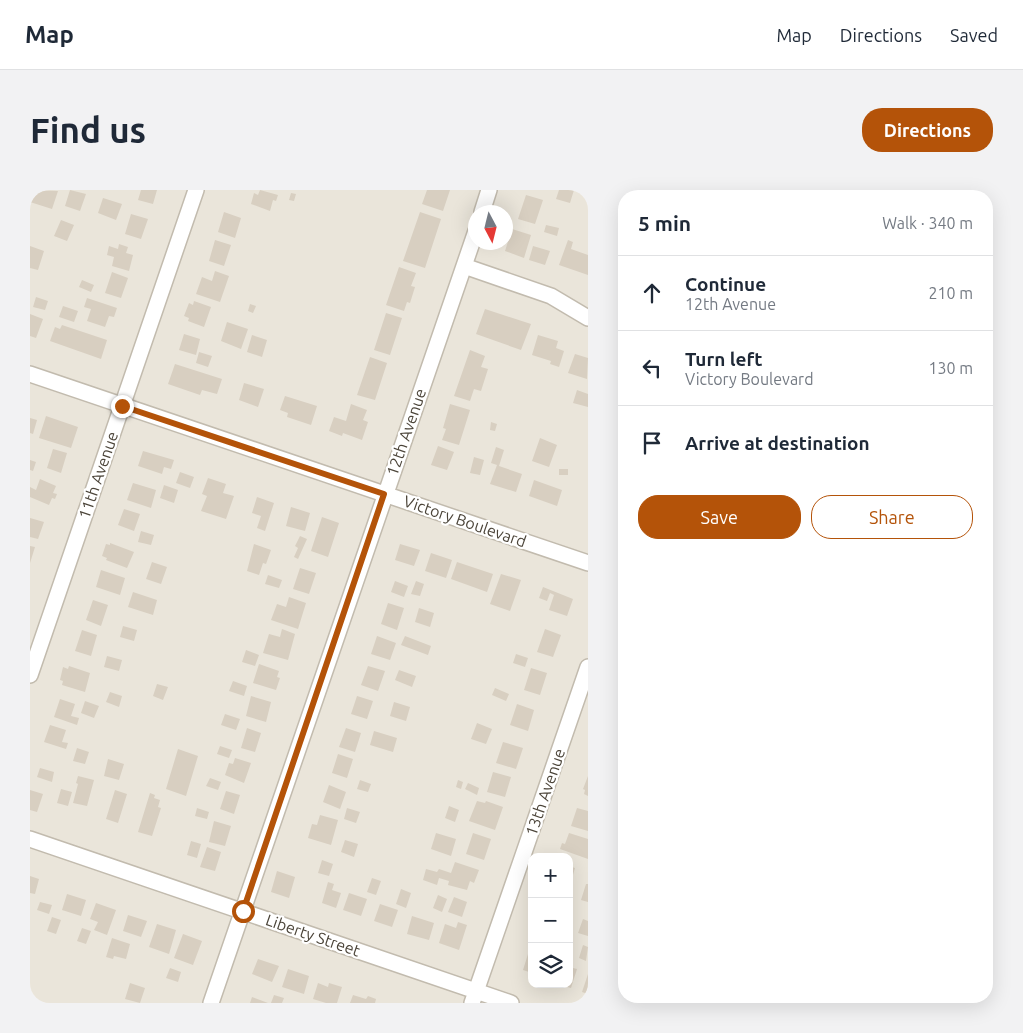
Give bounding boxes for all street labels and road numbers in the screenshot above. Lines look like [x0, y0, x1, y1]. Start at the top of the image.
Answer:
street label: 12th Avenue [383, 386, 429, 478]
street label: 11th Avenue [75, 429, 121, 521]
street label: Victory Boulevard [401, 492, 529, 550]
street label: 13th Avenue [522, 746, 568, 838]
street label: Liberty Street [263, 910, 363, 960]

